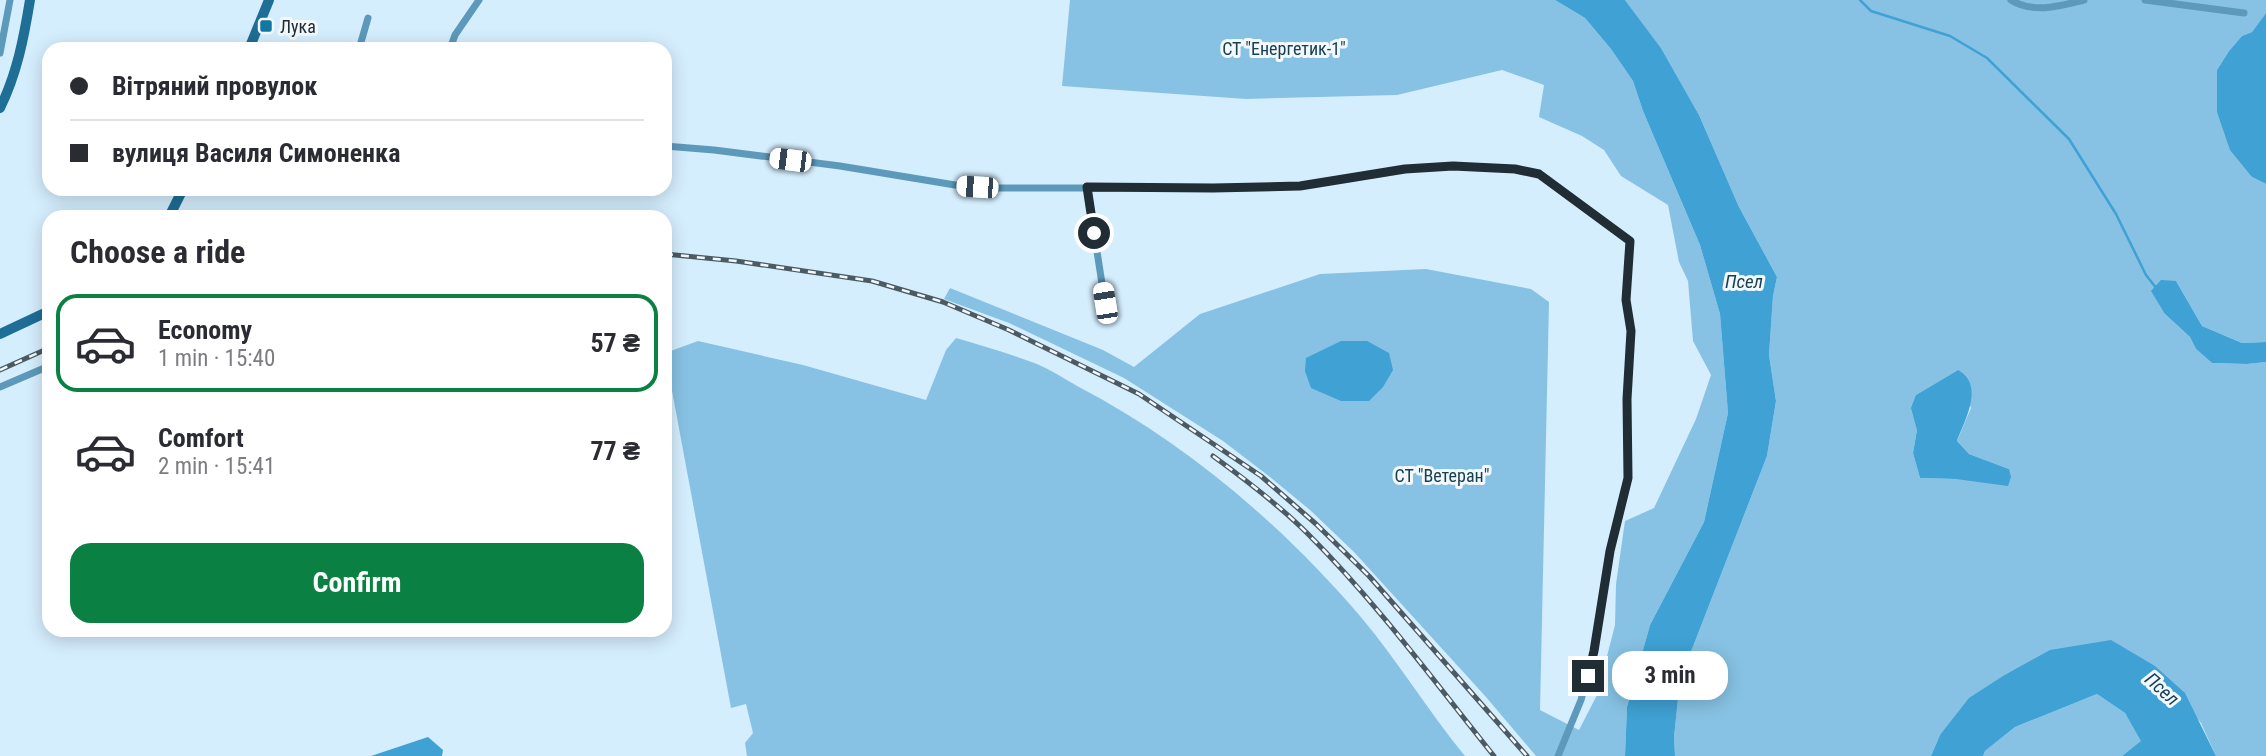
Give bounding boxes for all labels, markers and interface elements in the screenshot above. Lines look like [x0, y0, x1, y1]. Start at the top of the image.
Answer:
place label: Лука [280, 16, 316, 37]
marker: Лука [258, 18, 274, 34]
park label: СТ "Енергетик-1" [1222, 38, 1346, 59]
text: Вітряний провулок [112, 71, 317, 101]
text: вулиця Василя Симоненка [112, 138, 400, 168]
car [768, 147, 813, 173]
car [956, 175, 999, 199]
route start [1078, 217, 1110, 249]
text: Choose a ride [70, 233, 245, 271]
water label: Псел [1725, 270, 1763, 293]
car [1092, 281, 1119, 325]
icon: car [74, 312, 137, 375]
text: Economy [158, 315, 252, 345]
text: 57 ₴ [590, 328, 640, 358]
text: 1 min · 15:40 [158, 345, 275, 372]
icon: car [74, 420, 137, 483]
text: Comfort [158, 423, 244, 453]
text: 77 ₴ [590, 436, 640, 466]
text: 2 min · 15:41 [158, 453, 275, 480]
park label: СТ "Ветеран" [1395, 465, 1489, 486]
button: Confirm [70, 543, 644, 623]
callout: 3 min [1612, 652, 1728, 700]
route end [1572, 660, 1604, 692]
text: 3 min [1644, 662, 1696, 689]
water label: Псел [2140, 668, 2184, 710]

